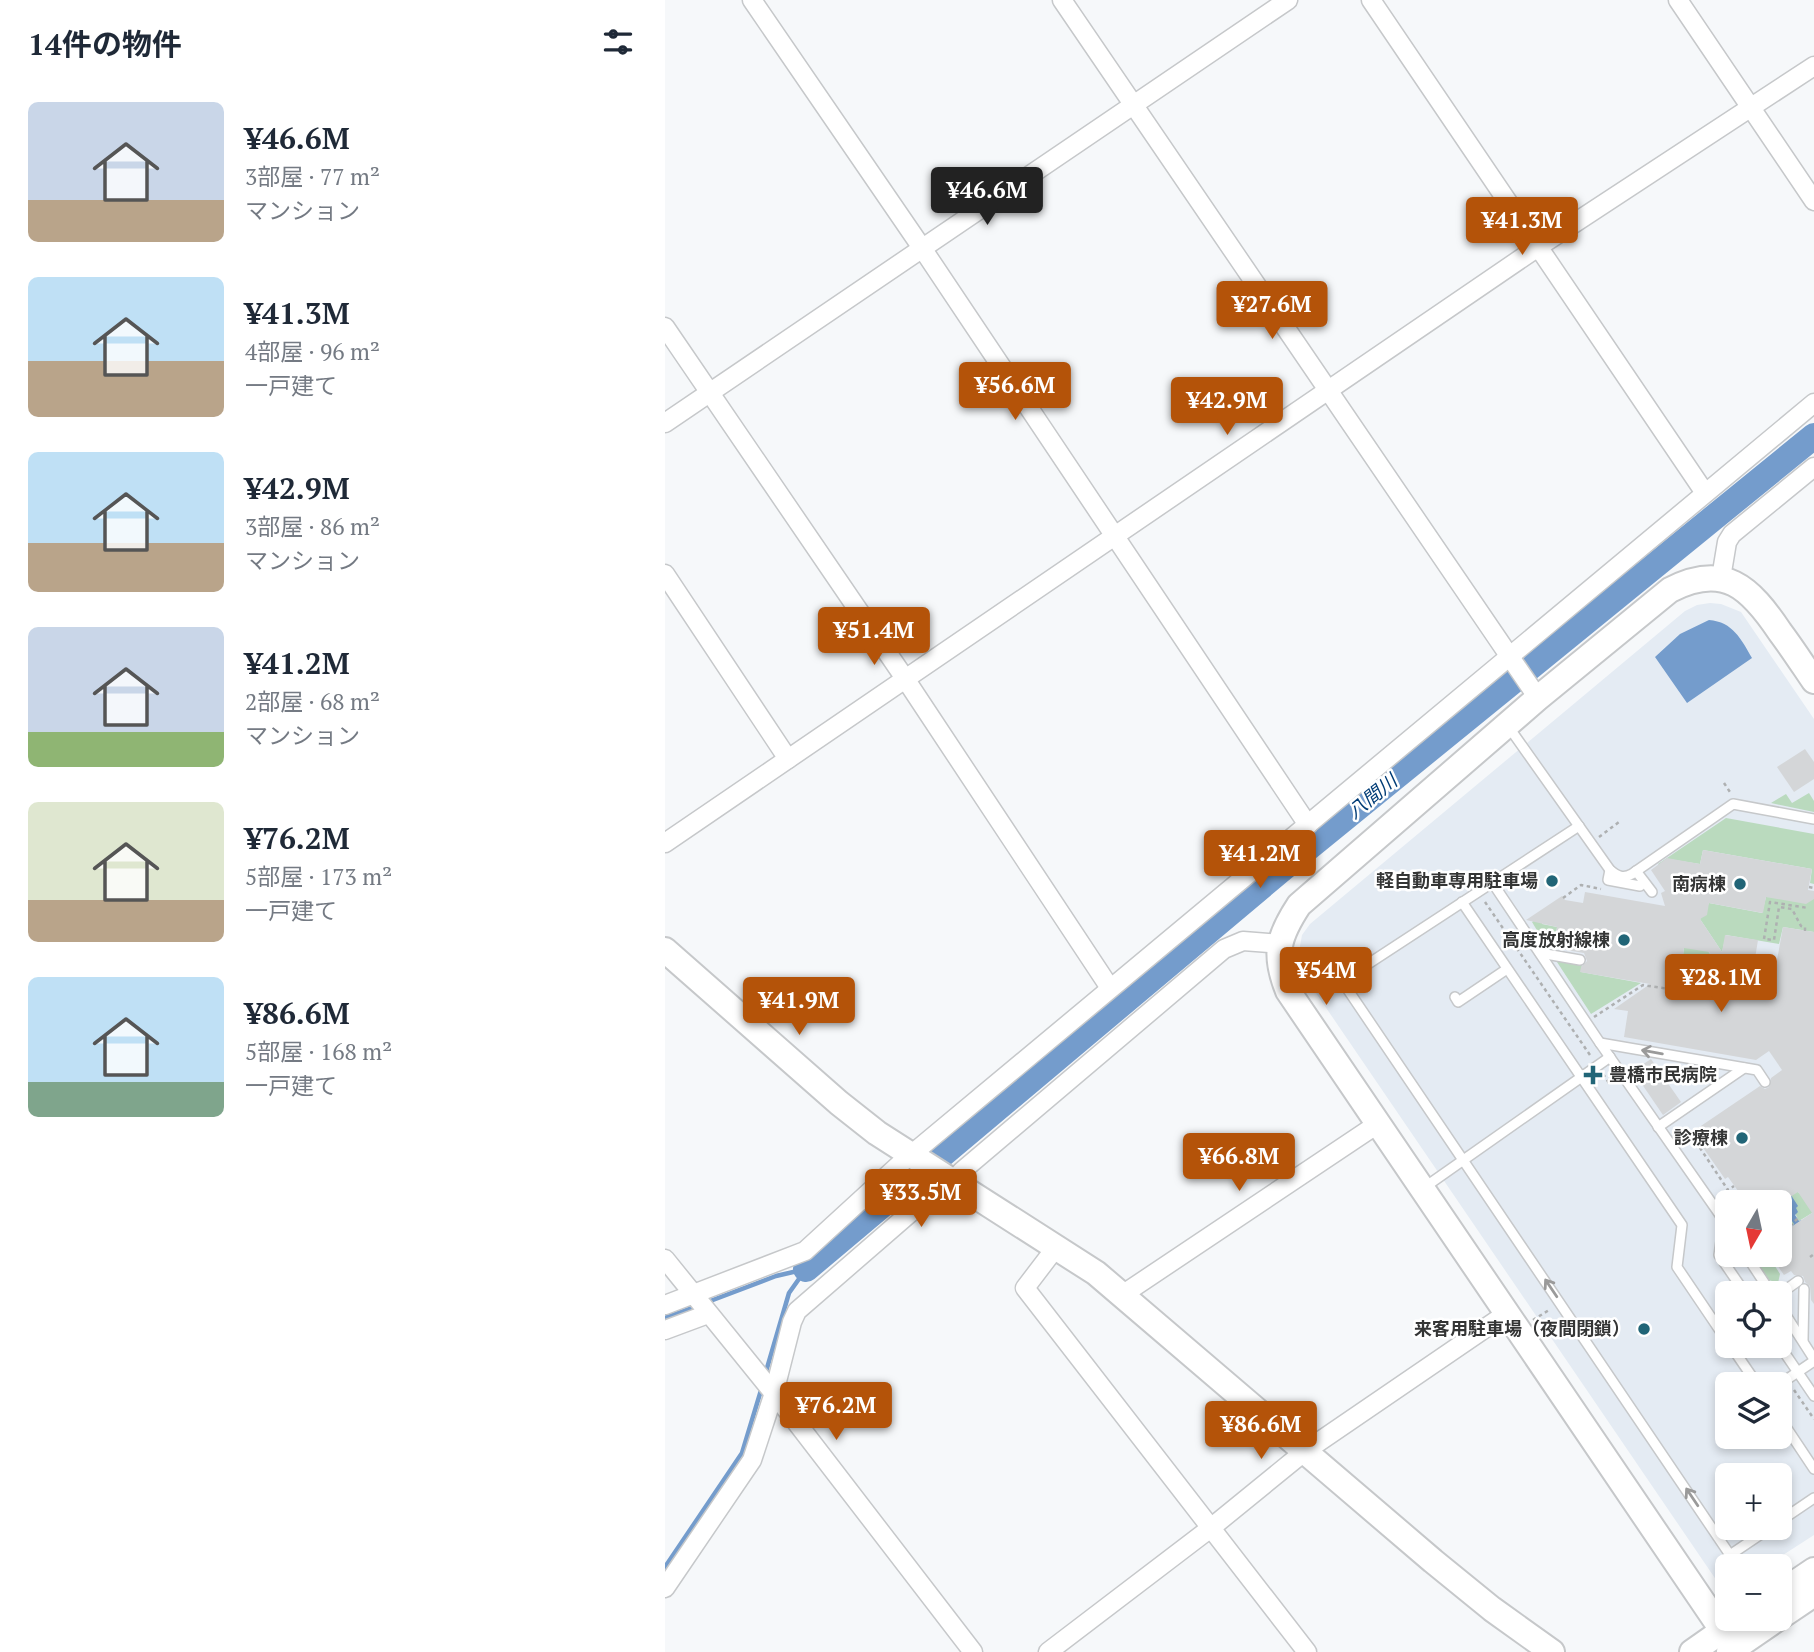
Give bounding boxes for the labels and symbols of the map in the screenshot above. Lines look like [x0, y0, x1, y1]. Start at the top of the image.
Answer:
pin: ¥46.6M [930, 168, 1044, 227]
pin: ¥41.3M [1465, 198, 1579, 257]
pin: ¥27.6M [1215, 282, 1329, 341]
pin: ¥56.6M [958, 362, 1072, 422]
pin: ¥42.9M [1170, 378, 1284, 437]
pin: ¥51.4M [817, 608, 931, 667]
water label: 八間川 [1342, 767, 1403, 823]
pin: ¥41.2M [1203, 830, 1317, 890]
place label: 軽自動車専用駐車場 [1376, 868, 1538, 892]
place label: 南病棟 [1672, 871, 1726, 895]
marker: 軽自動車専用駐車場 [1544, 873, 1560, 889]
marker: 南病棟 [1732, 876, 1748, 892]
place label: 高度放射線棟 [1502, 927, 1610, 951]
marker: 高度放射線棟 [1616, 932, 1632, 948]
pin: ¥54M [1285, 948, 1367, 1007]
pin: ¥28.1M [1664, 954, 1778, 1014]
pin: ¥41.9M [742, 978, 856, 1037]
one-way arrow [1641, 1045, 1664, 1058]
place label: 豊橋市民病院 [1609, 1062, 1717, 1086]
marker: 豊橋市民病院 [1583, 1065, 1603, 1085]
place label: 診療棟 [1674, 1125, 1728, 1149]
marker: 診療棟 [1734, 1130, 1750, 1146]
pin: ¥66.8M [1182, 1134, 1296, 1193]
pin: ¥33.5M [864, 1170, 978, 1229]
north arrow [1715, 1190, 1792, 1267]
one-way arrow [1543, 1279, 1558, 1298]
place label: 来客用駐車場（夜間閉鎖） [1414, 1316, 1630, 1340]
marker: 来客用駐車場（夜間閉鎖） [1636, 1321, 1652, 1337]
pin: ¥76.2M [779, 1382, 893, 1442]
pin: ¥86.6M [1204, 1402, 1318, 1461]
one-way arrow [1684, 1488, 1699, 1507]

